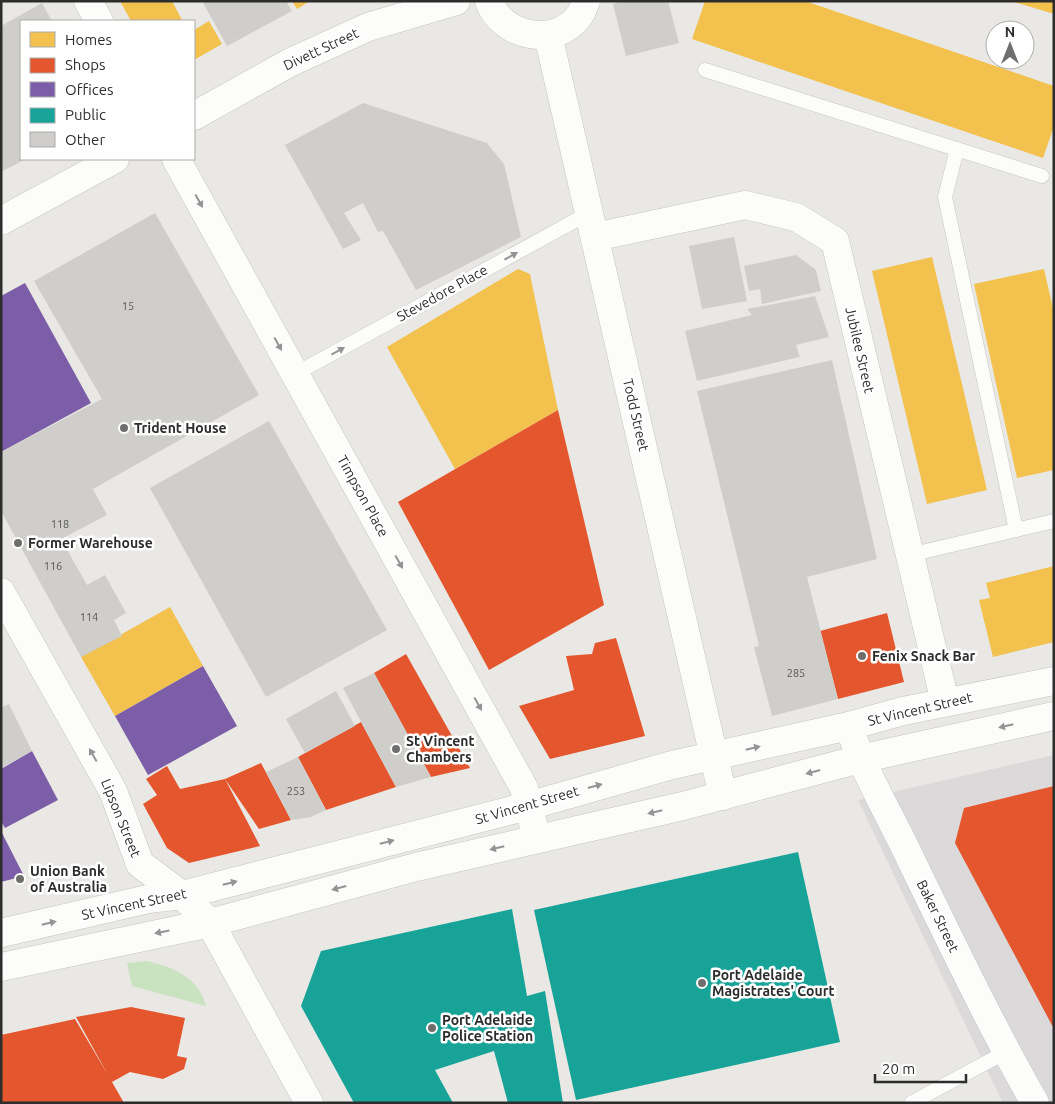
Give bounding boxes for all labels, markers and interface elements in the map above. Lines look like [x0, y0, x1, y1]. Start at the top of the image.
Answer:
legend [20, 20, 195, 160]
north arrow [985, 20, 1035, 70]
street label: Divett Street [281, 24, 362, 73]
text: N [1005, 24, 1015, 40]
text: Homes [65, 31, 112, 48]
text: Shops [65, 56, 106, 73]
text: Offices [65, 81, 113, 98]
text: Public [65, 106, 106, 123]
text: Other [65, 131, 105, 148]
one-way arrow [195, 194, 203, 209]
one-way arrow [504, 251, 518, 260]
street label: Stevedore Place [394, 261, 490, 325]
house number: 15 [122, 300, 134, 312]
street label: Jubilee Street [842, 305, 878, 395]
one-way arrow [274, 336, 282, 351]
one-way arrow [331, 346, 344, 355]
street label: Todd Street [620, 377, 652, 453]
place label: Trident House [134, 420, 227, 436]
marker: Trident House [118, 422, 130, 434]
street label: Timpson Place [334, 452, 392, 540]
house number: 118 [51, 518, 69, 530]
place label: Former Warehouse [28, 535, 153, 551]
marker: Former Warehouse [12, 537, 24, 549]
one-way arrow [395, 556, 404, 569]
house number: 116 [44, 560, 62, 572]
house number: 114 [80, 611, 98, 623]
place label: Fenix Snack Bar [872, 648, 975, 664]
marker: Fenix Snack Bar [856, 650, 868, 662]
house number: 285 [787, 667, 805, 679]
street label: St Vincent Street [866, 689, 974, 729]
one-way arrow [474, 697, 482, 712]
one-way arrow [999, 722, 1014, 730]
place label: St Vincent Chambers [406, 733, 475, 765]
marker: St Vincent Chambers [390, 743, 402, 755]
one-way arrow [745, 744, 760, 752]
one-way arrow [88, 749, 97, 762]
one-way arrow [805, 768, 820, 776]
street label: Lipson Street [98, 776, 144, 860]
one-way arrow [587, 781, 602, 789]
street label: St Vincent Street [473, 782, 581, 827]
house number: 253 [287, 785, 305, 797]
one-way arrow [648, 808, 663, 816]
one-way arrow [380, 838, 395, 846]
one-way arrow [489, 844, 504, 852]
place label: Union Bank of Australia [30, 863, 107, 895]
marker: Union Bank of Australia [14, 873, 26, 885]
street label: Baker Street [914, 877, 963, 955]
one-way arrow [222, 878, 237, 886]
one-way arrow [332, 884, 347, 892]
street label: St Vincent Street [80, 885, 188, 923]
one-way arrow [41, 919, 56, 927]
one-way arrow [153, 928, 169, 936]
place label: Port Adelaide Magistrates' Court [712, 967, 835, 999]
marker: Port Adelaide Magistrates' Court [696, 977, 708, 989]
place label: Port Adelaide Police Station [442, 1012, 533, 1044]
marker: Port Adelaide Police Station [426, 1022, 438, 1034]
scale bar [875, 1052, 966, 1084]
text: 20 m [882, 1060, 915, 1077]

